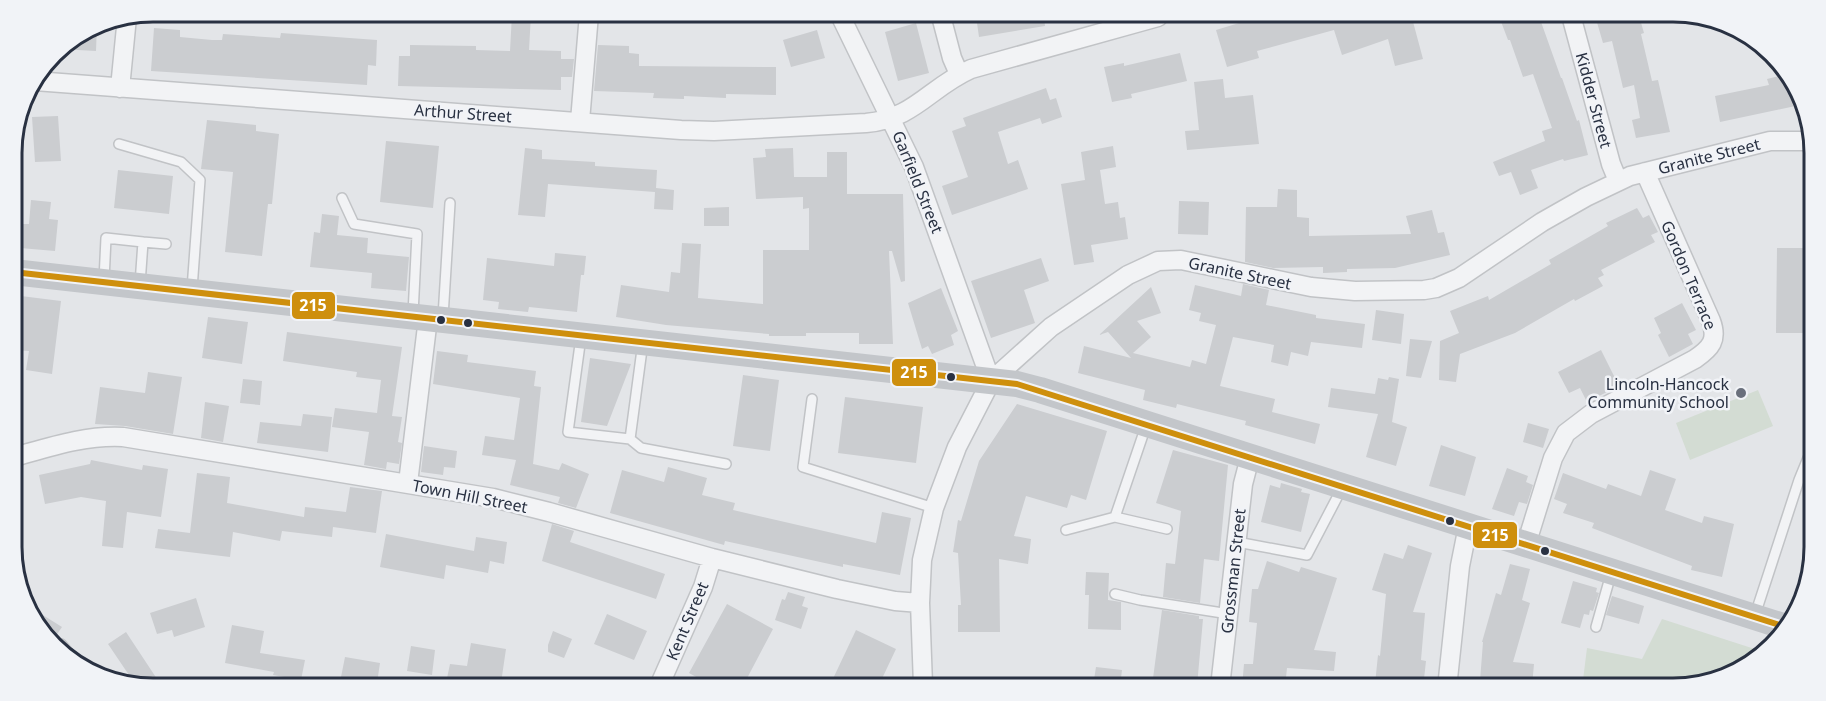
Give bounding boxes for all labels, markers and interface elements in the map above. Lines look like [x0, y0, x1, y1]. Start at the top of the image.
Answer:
street label: Kidder Street [1571, 50, 1617, 150]
street label: Arthur Street [413, 99, 513, 127]
street label: Garfield Street [887, 127, 949, 237]
street label: Granite Street [1656, 133, 1763, 179]
street label: Gordon Terrace [1656, 217, 1722, 333]
street label: Granite Street [1187, 251, 1294, 295]
line badge: 215 [291, 291, 336, 320]
text: 215 [299, 294, 327, 316]
unlabelled marker [435, 314, 447, 326]
unlabelled marker [462, 317, 474, 329]
line badge: 215 [891, 358, 937, 387]
text: 215 [900, 361, 928, 383]
unlabelled marker [945, 371, 957, 383]
place label: Lincoln-Hancock Community School [1587, 373, 1729, 413]
marker: Lincoln-Hancock Community School [1734, 386, 1748, 400]
street label: Town Hill Street [411, 474, 530, 518]
street label: Grossman Street [1215, 507, 1251, 635]
unlabelled marker [1444, 515, 1456, 527]
line badge: 215 [1472, 521, 1518, 549]
text: 215 [1481, 524, 1509, 546]
unlabelled marker [1539, 545, 1551, 557]
street label: Kent Street [661, 578, 714, 664]

